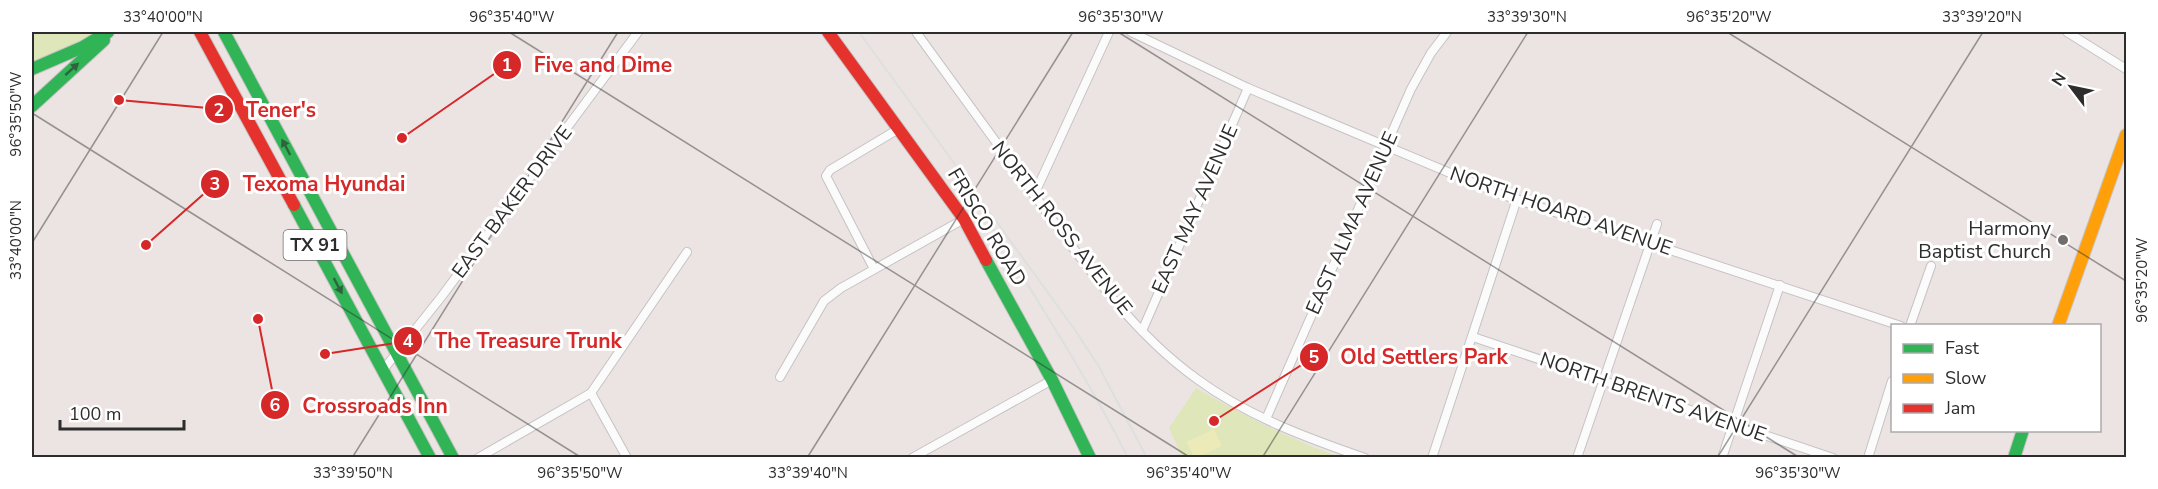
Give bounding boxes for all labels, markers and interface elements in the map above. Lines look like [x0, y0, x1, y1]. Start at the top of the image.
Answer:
text: 33°40'00"N [123, 7, 203, 27]
text: 96°35'40"W [469, 7, 555, 27]
text: 96°35'30"W [1078, 7, 1164, 27]
text: 33°39'30"N [1487, 7, 1567, 27]
text: 96°35'20"W [1686, 7, 1772, 27]
text: 33°39'20"N [1942, 7, 2022, 27]
callout: Five and Dime [492, 45, 684, 84]
text: Five and Dime [534, 51, 672, 79]
text: 1 [502, 53, 512, 77]
north arrow [2041, 57, 2101, 117]
one-way arrow [65, 62, 79, 76]
text: N [2047, 69, 2072, 90]
text: 96°35'50"W [6, 71, 26, 157]
callout: Tener's [204, 90, 328, 129]
text: Tener's [246, 96, 316, 124]
text: 2 [214, 98, 224, 122]
street label: EAST BAKER DRIVE [446, 120, 578, 284]
street label: EAST MAY AVENUE [1146, 120, 1244, 298]
street label: EAST ALMA AVENUE [1300, 127, 1404, 319]
street label: NORTH ROSS AVENUE [986, 135, 1138, 321]
one-way arrow [281, 138, 291, 155]
street label: NORTH HOARD AVENUE [1446, 160, 1676, 262]
street label: FRISCO ROAD [941, 163, 1033, 291]
callout: Texoma Hyundai [200, 164, 417, 203]
text: Texoma Hyundai [243, 170, 405, 198]
text: 3 [210, 172, 220, 196]
text: 33°40'00"N [6, 200, 26, 280]
place label: Harmony Baptist Church [1918, 215, 2052, 265]
road number: TX 91 [284, 230, 346, 260]
marker: Harmony Baptist Church [2056, 233, 2070, 247]
text: 96°35'20"W [2132, 237, 2152, 323]
one-way arrow [333, 278, 343, 295]
callout: The Treasure Trunk [393, 321, 634, 360]
legend [1891, 324, 2101, 432]
text: The Treasure Trunk [434, 327, 623, 355]
text: 4 [403, 329, 414, 353]
text: Fast [1945, 336, 1980, 360]
callout: Old Settlers Park [1299, 337, 1520, 376]
text: Old Settlers Park [1340, 343, 1509, 371]
text: 5 [1309, 345, 1320, 369]
street label: NORTH BRENTS AVENUE [1536, 346, 1770, 448]
text: Slow [1945, 366, 1986, 390]
callout: Crossroads Inn [260, 386, 460, 425]
text: Crossroads Inn [302, 392, 448, 420]
scale bar [60, 393, 184, 431]
text: 6 [270, 393, 281, 417]
text: Jam [1944, 396, 1976, 420]
text: 100 m [69, 402, 121, 426]
text: 33°39'50"N [313, 463, 393, 483]
text: 96°35'50"W [537, 463, 623, 483]
text: 33°39'40"N [768, 463, 848, 483]
text: 96°35'40"W [1146, 463, 1232, 483]
text: 96°35'30"W [1755, 463, 1841, 483]

